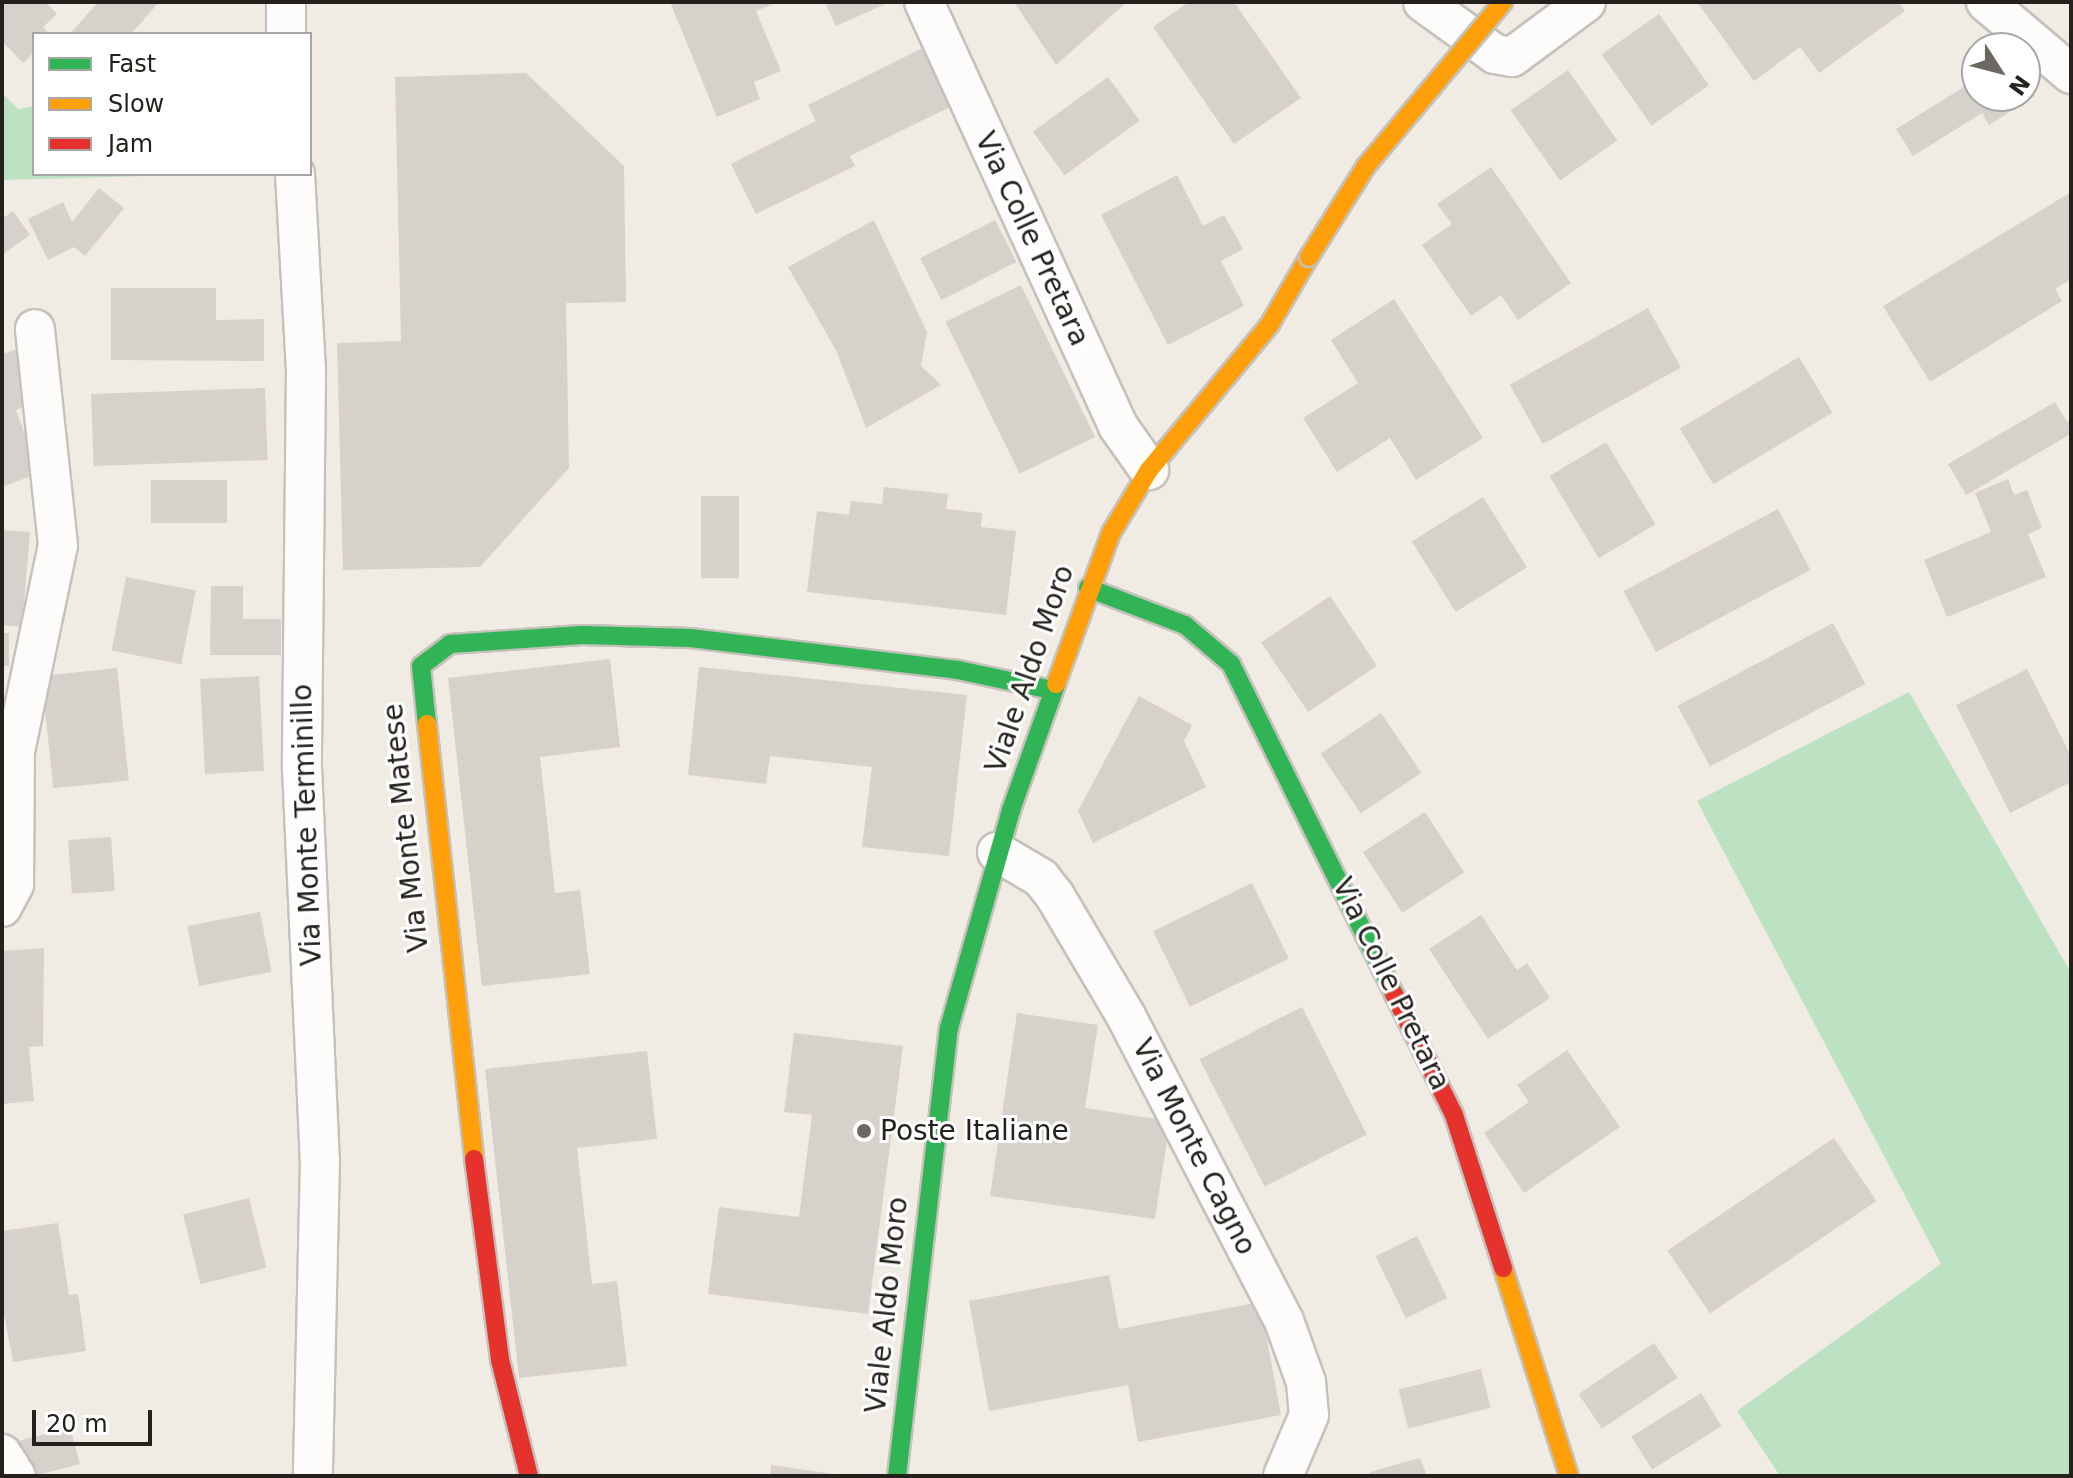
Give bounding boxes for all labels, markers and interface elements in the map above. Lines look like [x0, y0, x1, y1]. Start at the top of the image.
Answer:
legend [32, 32, 312, 176]
north arrow [1961, 32, 2041, 112]
text: Fast [108, 50, 156, 78]
text: N [2004, 70, 2035, 100]
text: Slow [108, 90, 164, 118]
street label: Via Colle Pretara [968, 127, 1096, 351]
text: Jam [108, 130, 153, 158]
street label: Viale Aldo Moro [979, 561, 1081, 777]
street label: Via Monte Terminillo [285, 683, 329, 967]
street label: Via Monte Matese [376, 702, 436, 954]
street label: Via Colle Pretara [1325, 872, 1457, 1096]
street label: Via Monte Cagno [1125, 1033, 1263, 1261]
place label: Poste Italiane [880, 1114, 1069, 1148]
marker: Poste Italiane [855, 1122, 873, 1140]
street label: Viale Aldo Moro [859, 1195, 915, 1415]
scale bar [36, 1394, 156, 1444]
text: 20 m [46, 1410, 108, 1438]

